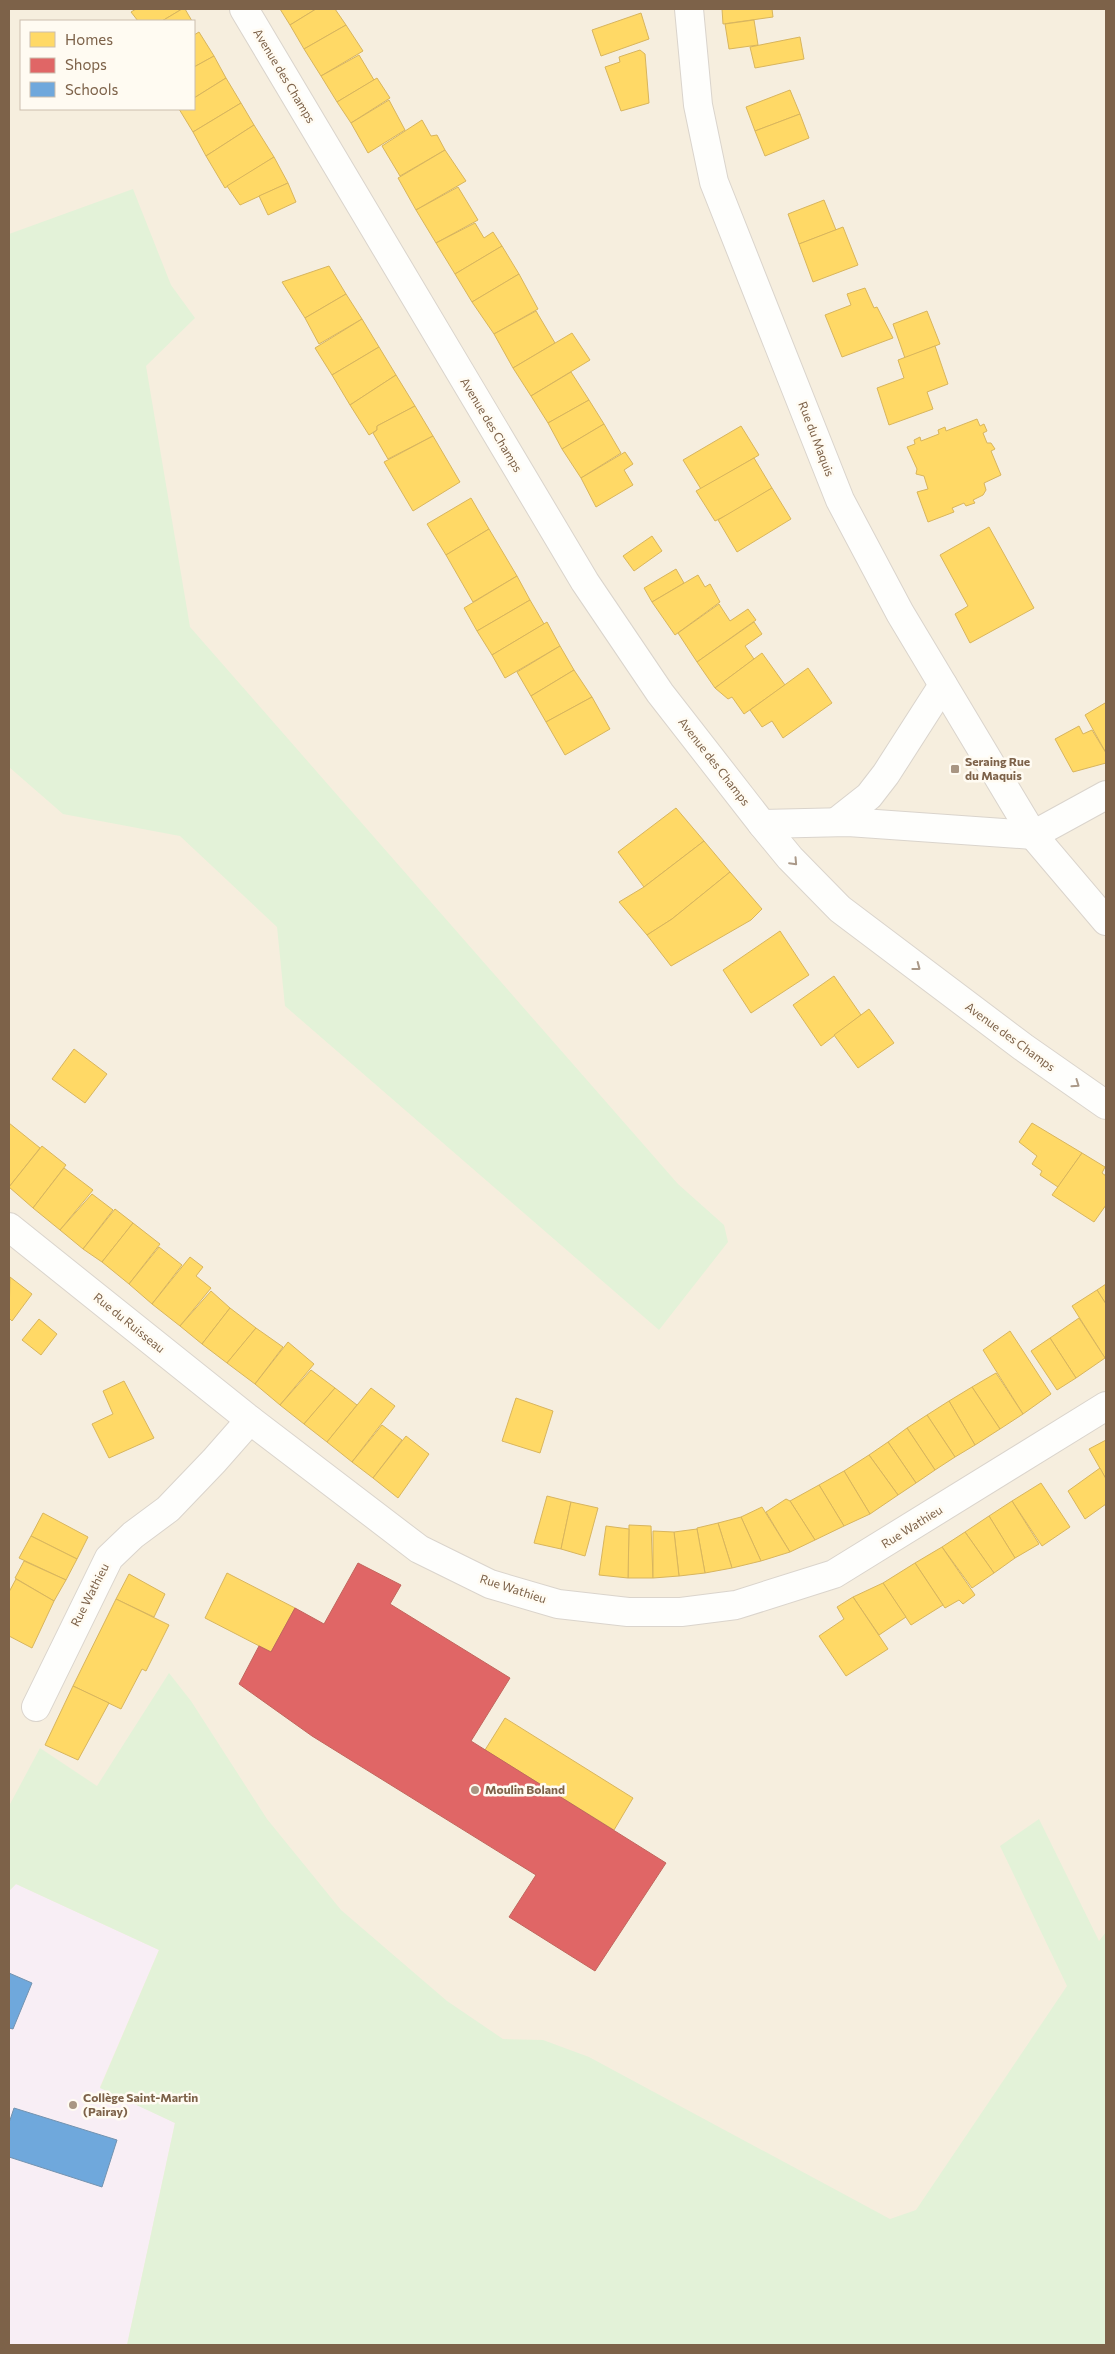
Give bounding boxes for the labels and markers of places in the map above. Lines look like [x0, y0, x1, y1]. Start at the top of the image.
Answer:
place label: Seraing Rue du Maquis [965, 754, 1030, 782]
marker: Seraing Rue du Maquis [949, 763, 961, 775]
place label: Moulin Boland [485, 1782, 565, 1796]
marker: Moulin Boland [469, 1784, 481, 1796]
place label: Collège Saint-Martin (Pairay) [83, 2090, 198, 2118]
marker: Collège Saint-Martin (Pairay) [67, 2099, 79, 2111]

